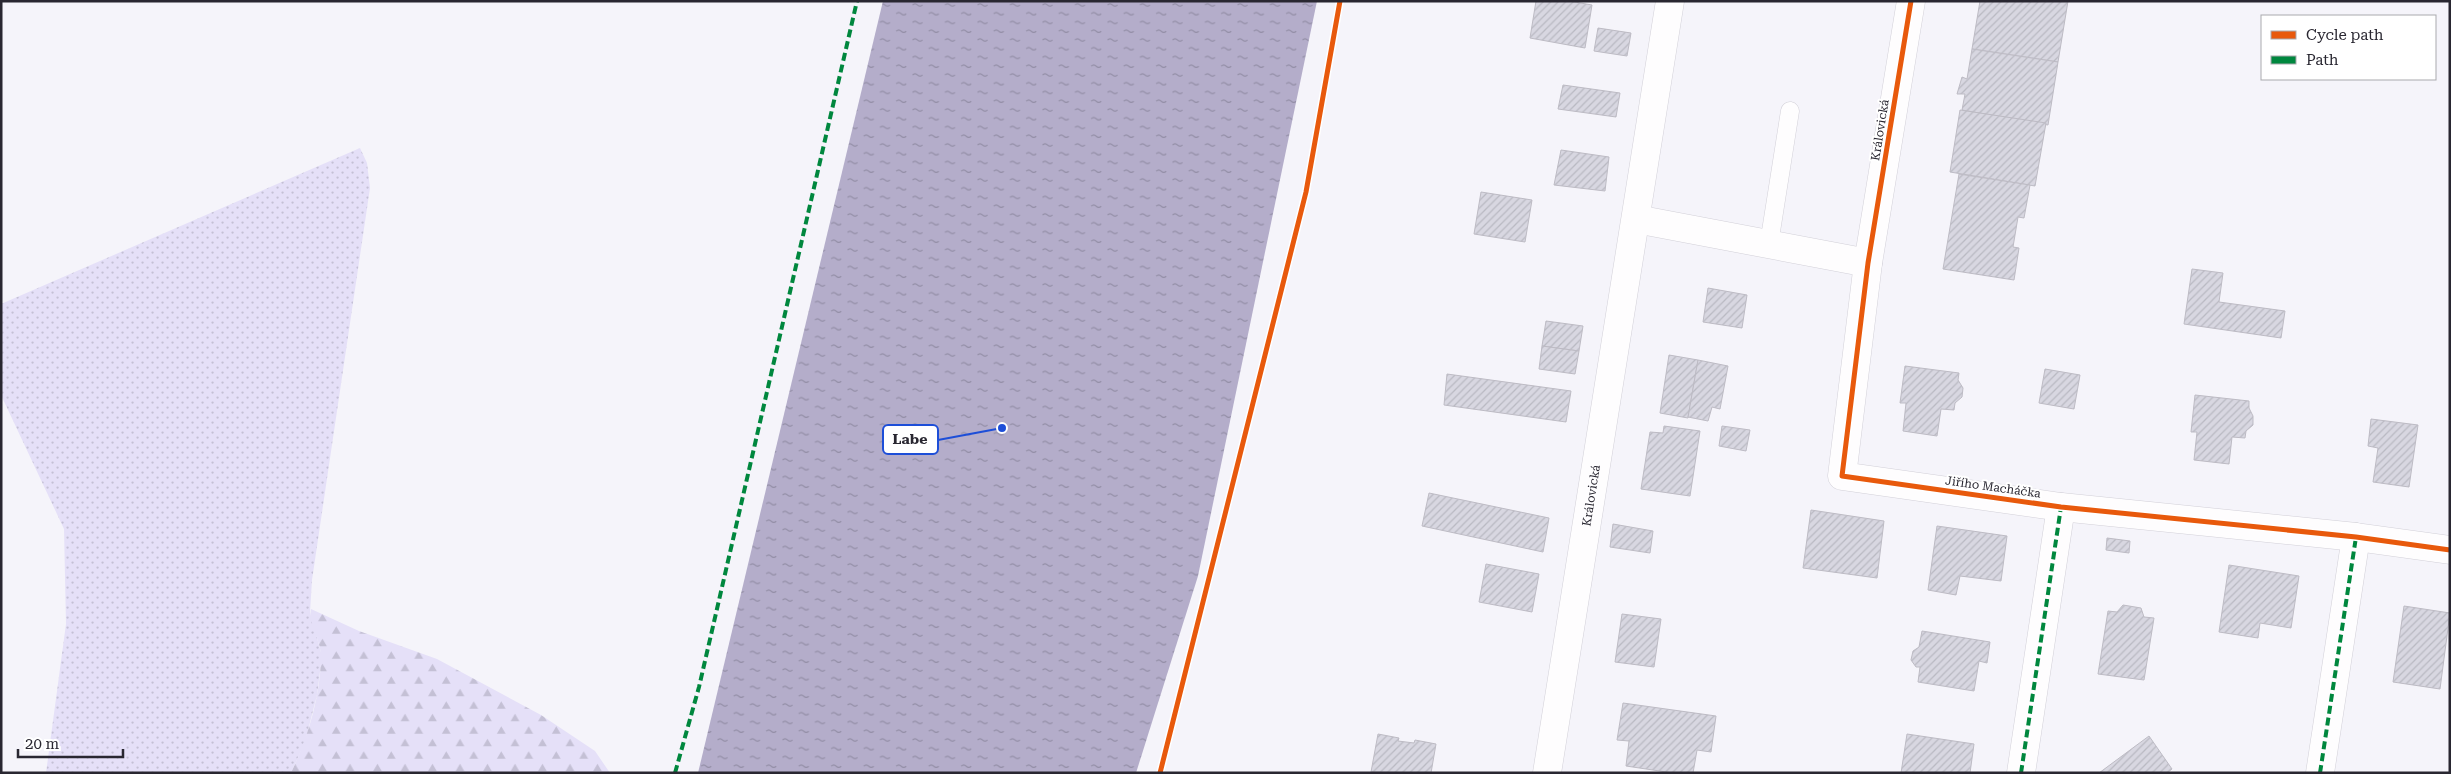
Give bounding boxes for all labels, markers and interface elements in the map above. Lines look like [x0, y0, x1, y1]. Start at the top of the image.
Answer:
legend [2261, 15, 2436, 80]
text: Cycle path [2306, 26, 2384, 44]
text: Path [2306, 51, 2339, 69]
street label: Královická [1868, 98, 1892, 162]
callout: Labe [883, 425, 938, 454]
text: Labe [893, 431, 927, 447]
street label: Královická [1579, 463, 1603, 527]
street label: Jiřího Macháčka [1944, 473, 2042, 501]
scale bar [18, 726, 122, 758]
text: 20 m [25, 735, 60, 753]

